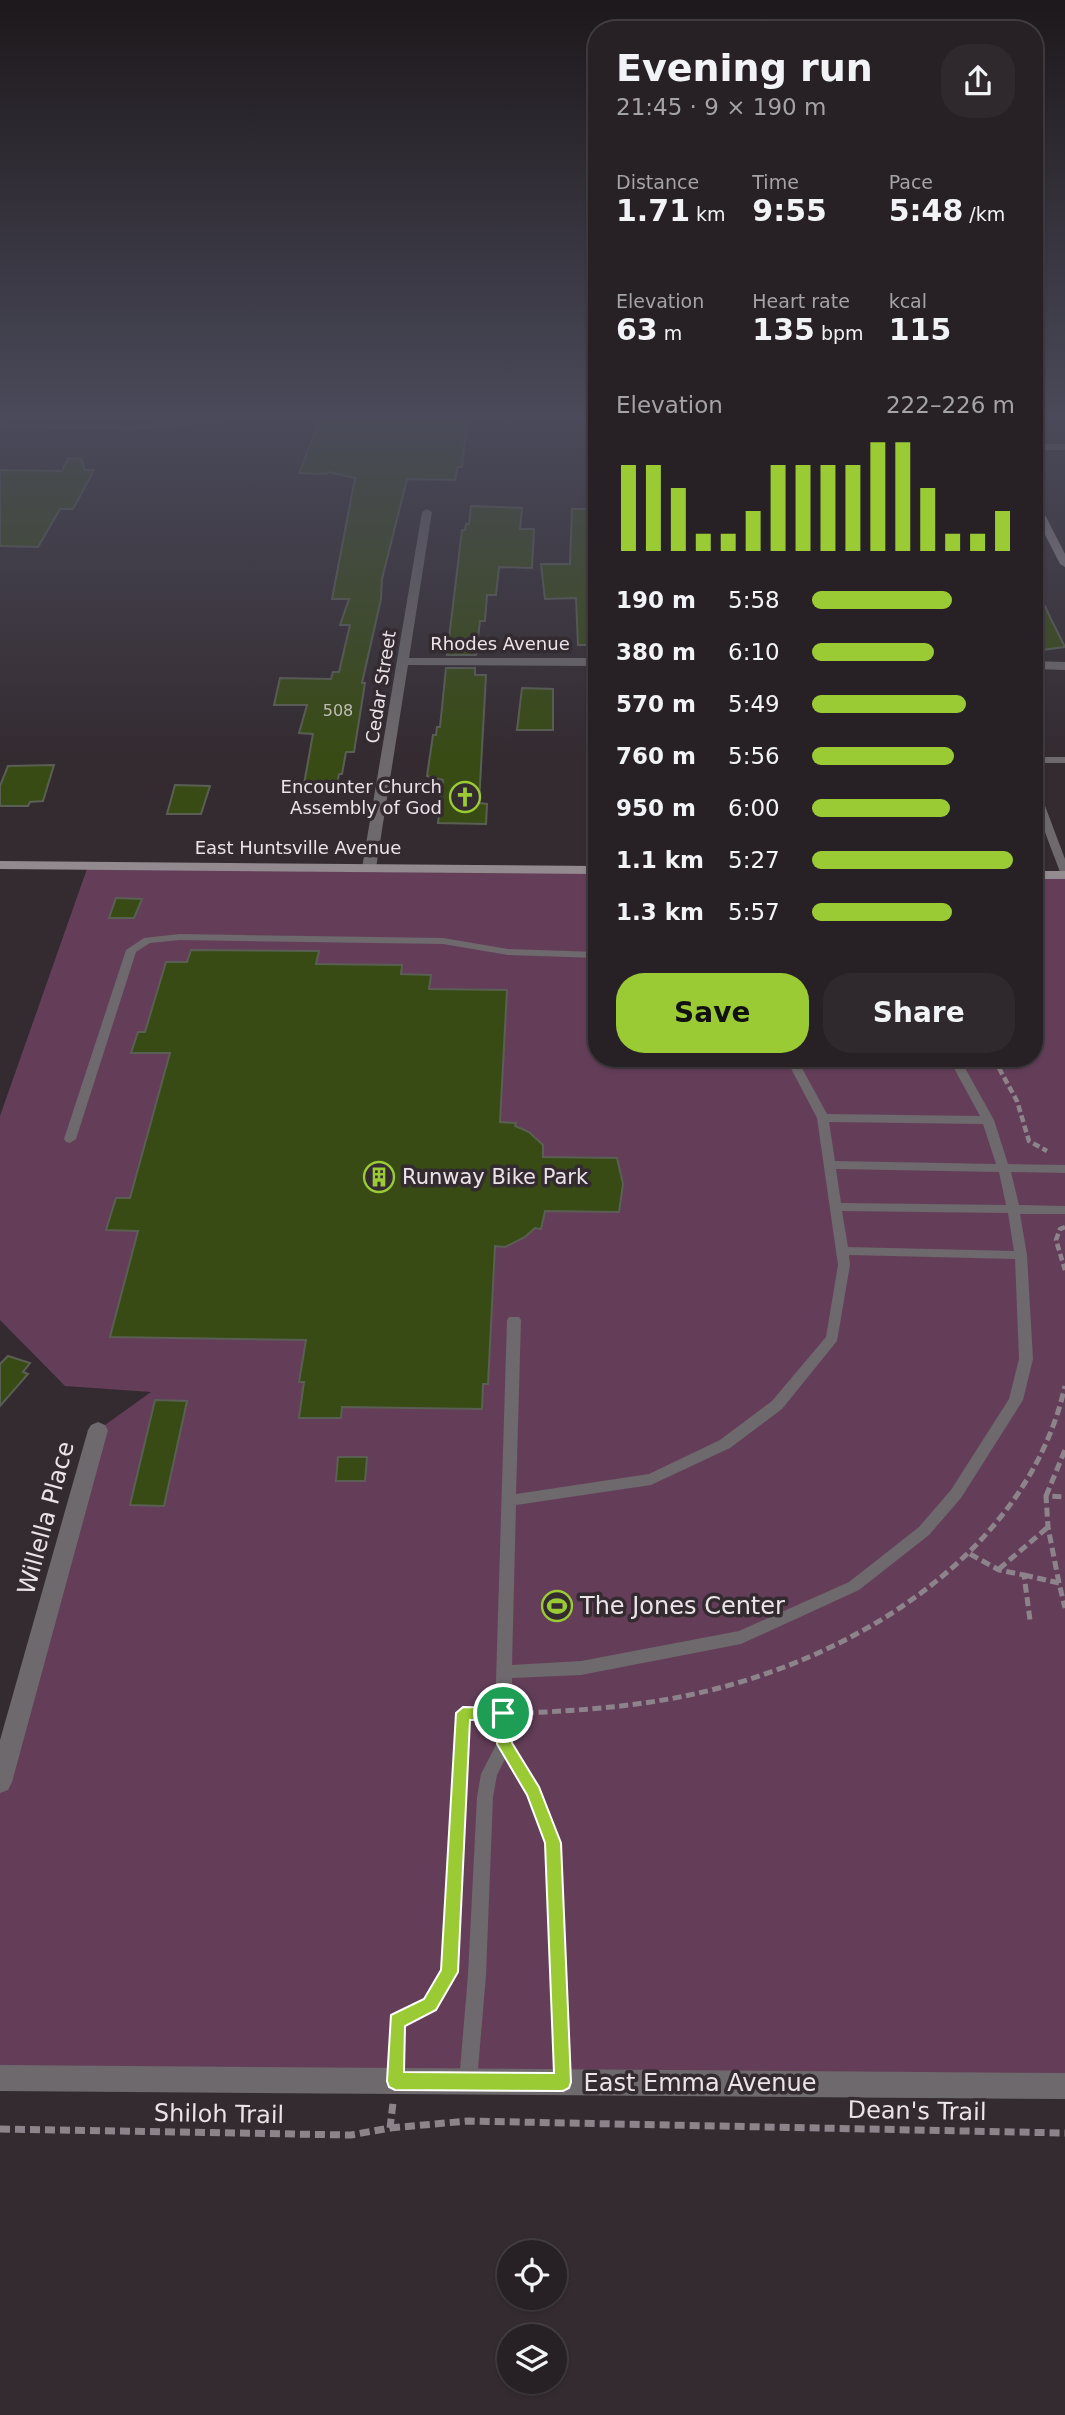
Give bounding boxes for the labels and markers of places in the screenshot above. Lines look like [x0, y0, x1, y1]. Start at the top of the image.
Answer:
place label: Encounter Church Assembly of God [281, 776, 442, 818]
church icon: Encounter Church Assembly of God [448, 780, 482, 814]
building icon: Runway Bike Park [362, 1160, 396, 1194]
place label: Runway Bike Park [402, 1165, 589, 1189]
sports icon: The Jones Center [540, 1589, 574, 1623]
place label: The Jones Center [579, 1592, 785, 1620]
pin [473, 1683, 533, 1743]

